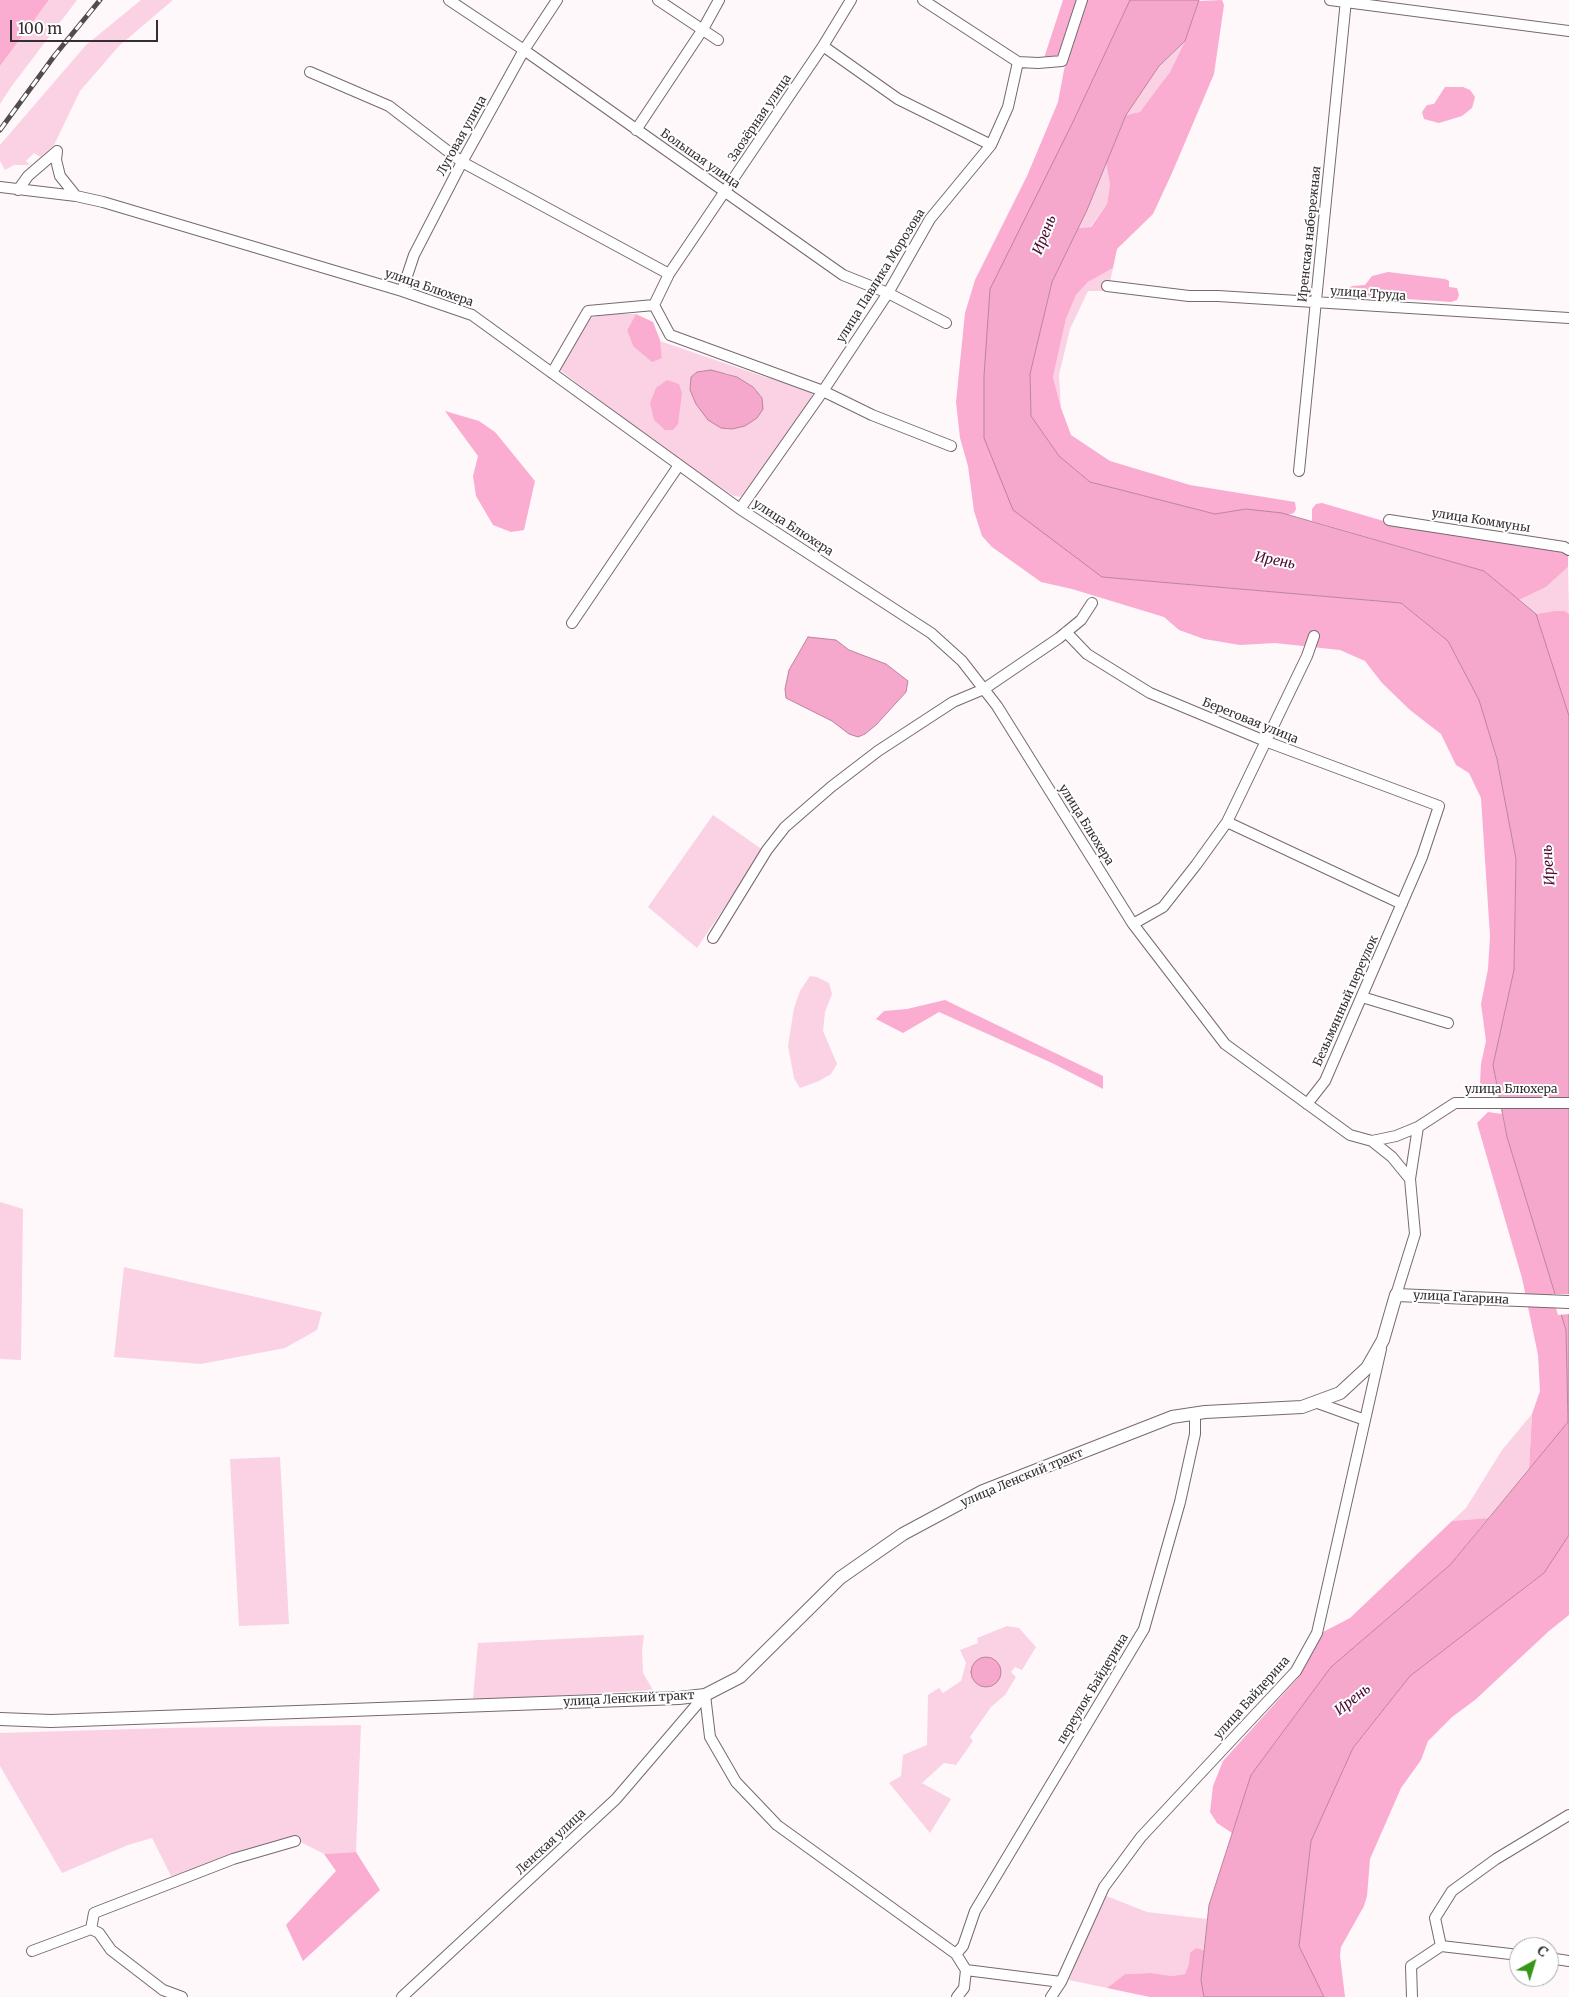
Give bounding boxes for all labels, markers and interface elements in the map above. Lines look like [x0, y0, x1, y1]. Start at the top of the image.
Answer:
scale bar [12, 10, 160, 42]
text: 100 m [18, 19, 62, 38]
street label: Заозёрная улица [726, 72, 794, 164]
street label: Луговая улица [434, 94, 490, 178]
street label: Большая улица [657, 126, 743, 192]
street label: Иренская набережная [1296, 165, 1324, 303]
street label: улица Павлика Морозова [834, 206, 928, 346]
water label: Ирень [1030, 213, 1060, 257]
street label: улица Блюхера [383, 266, 475, 310]
street label: улица Труда [1330, 284, 1406, 304]
street label: улица Блюхера [750, 497, 836, 559]
street label: улица Коммуны [1431, 506, 1531, 536]
water label: Ирень [1253, 549, 1297, 573]
street label: Береговая улица [1200, 695, 1300, 747]
street label: улица Блюхера [1055, 782, 1117, 868]
water label: Ирень [1539, 844, 1559, 886]
street label: Безымянный переулок [1311, 933, 1381, 1069]
street label: улица Блюхера [1465, 1083, 1557, 1097]
street label: улица Гагарина [1413, 1288, 1509, 1308]
street label: улица Ленский тракт [959, 1446, 1085, 1510]
street label: переулок Байдерина [1054, 1631, 1132, 1747]
street label: улица Байдерина [1211, 1654, 1293, 1742]
water label: Ирень [1332, 1681, 1374, 1719]
street label: улица Ленский тракт [563, 1688, 695, 1710]
street label: Ленская улица [513, 1806, 589, 1878]
north arrow [1509, 1937, 1559, 1987]
text: С [1534, 1941, 1552, 1961]

